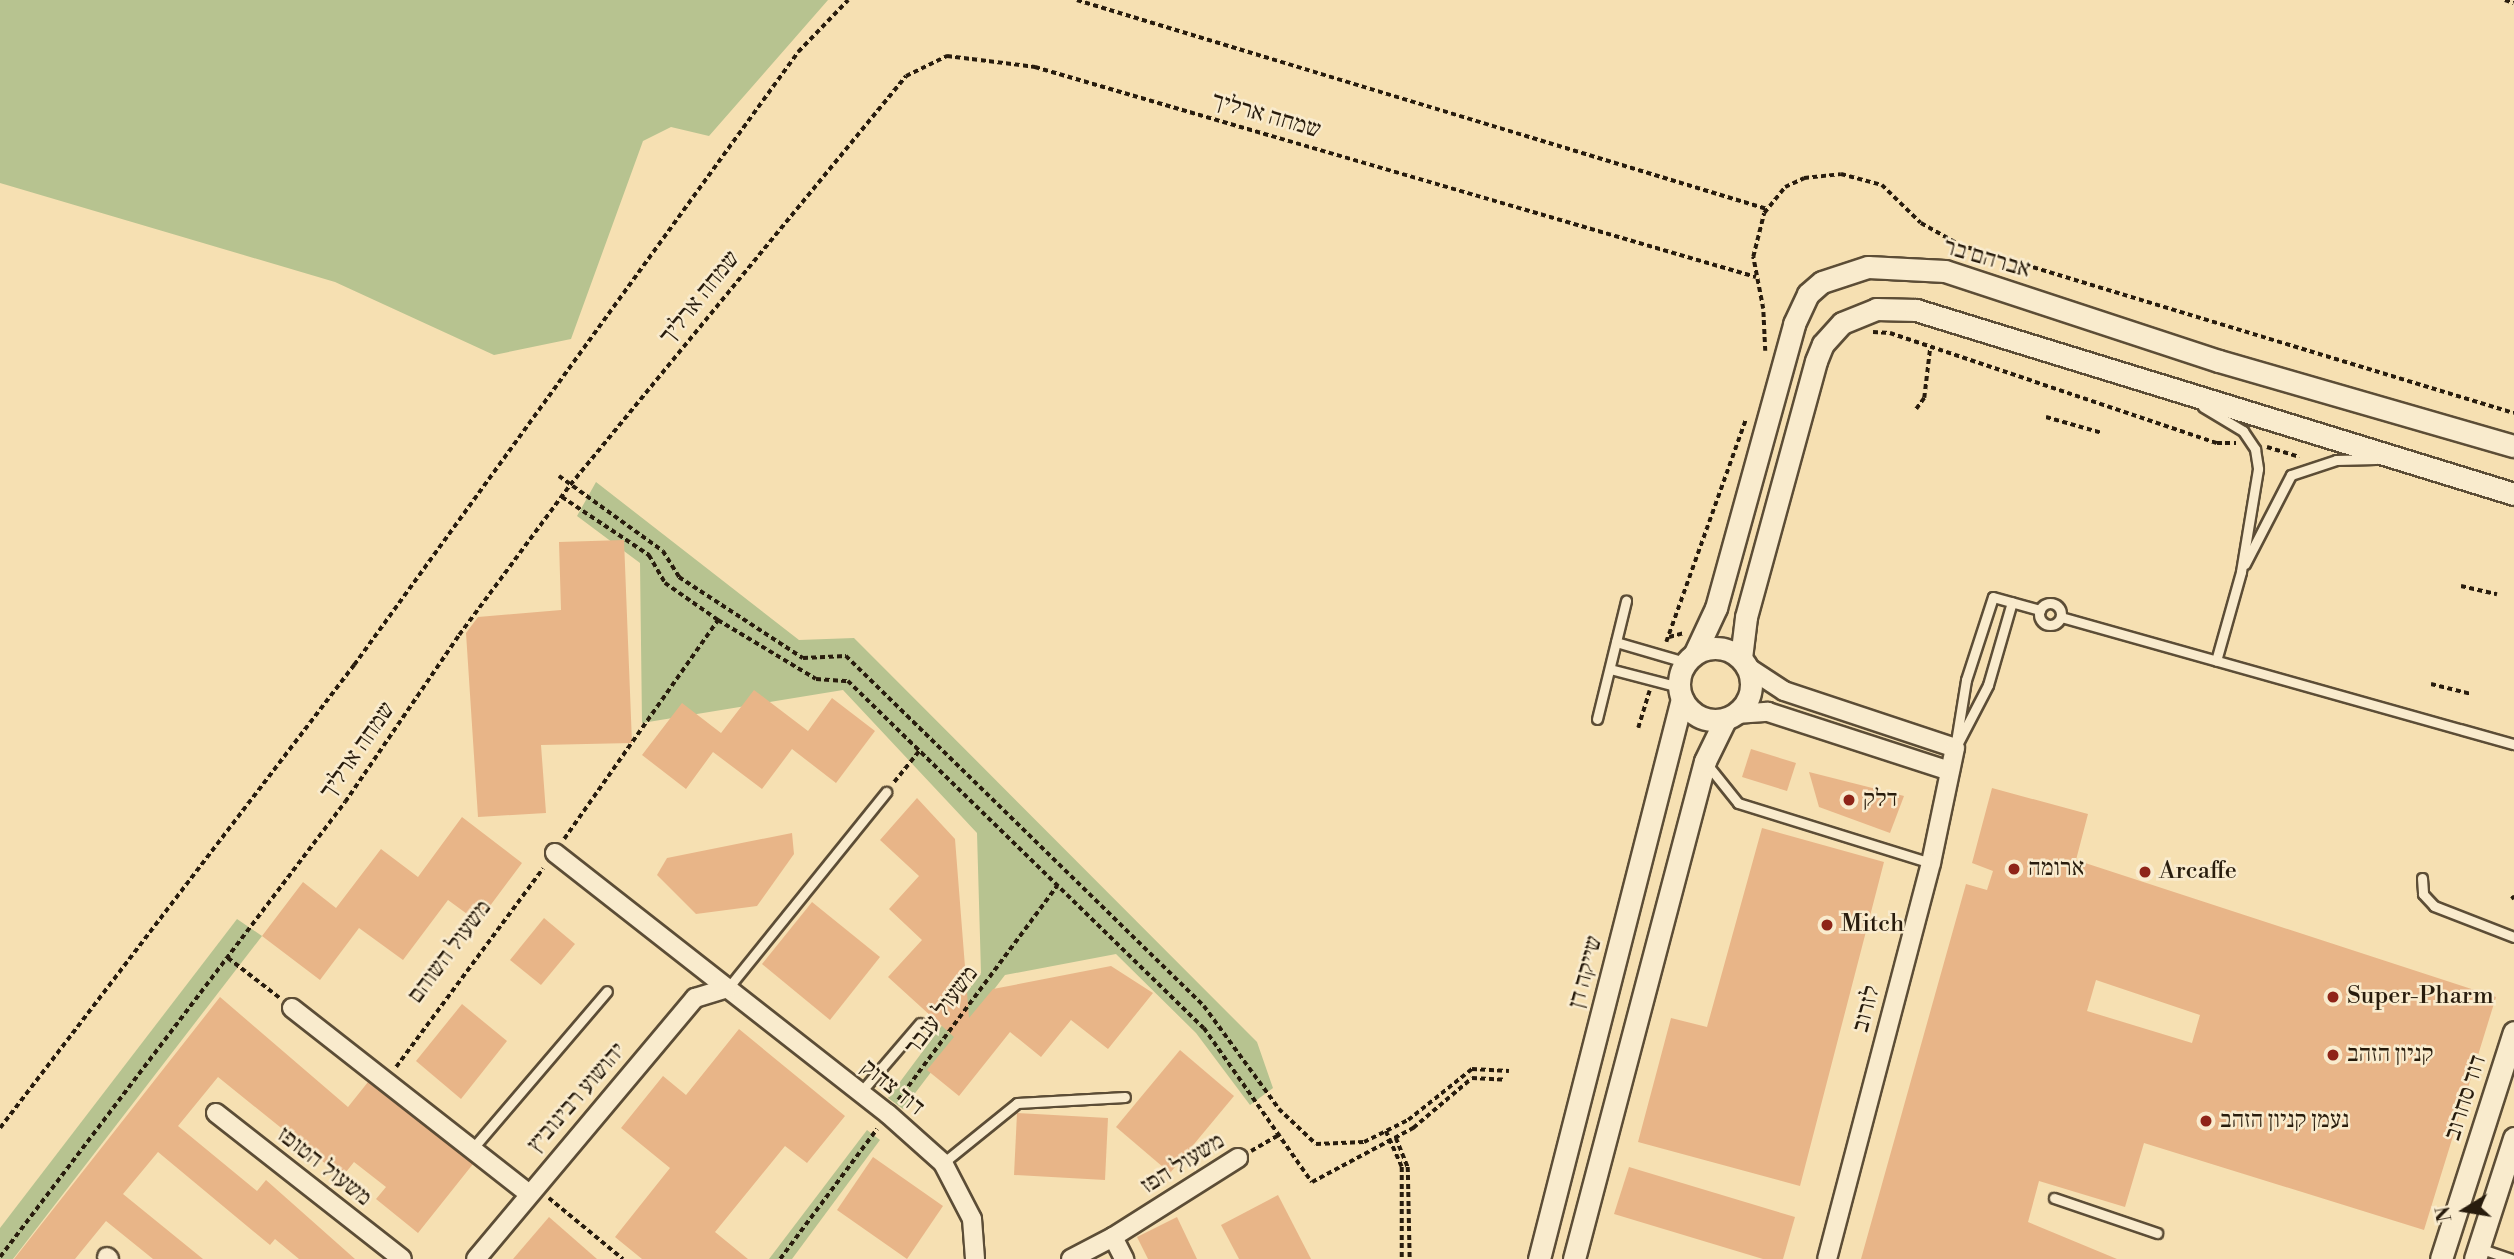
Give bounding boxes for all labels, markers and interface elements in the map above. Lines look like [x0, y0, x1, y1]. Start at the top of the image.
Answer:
street label: שמחה ארליך [1208, 87, 1324, 145]
street label: אברהם בר [1940, 233, 2034, 285]
street label: שמחה ארליך [653, 245, 747, 351]
street label: שמחה ארליך [314, 697, 402, 805]
place label: דלק [1863, 786, 1897, 814]
marker: דלק [1841, 792, 1857, 808]
place label: ארומה [2028, 855, 2084, 883]
place label: Arcaffe [2159, 858, 2237, 886]
marker: ארומה [2006, 861, 2022, 877]
marker: Arcaffe [2137, 864, 2153, 880]
street label: משעול השוהם [402, 895, 498, 1009]
place label: Mitch [1841, 911, 1904, 939]
marker: Mitch [1819, 917, 1835, 933]
street label: שייקה דן [1563, 933, 1609, 1011]
street label: משעול ענבר [899, 961, 985, 1061]
street label: לזרוב [1847, 982, 1887, 1036]
place label: Super-Pharm [2347, 983, 2494, 1011]
marker: Super-Pharm [2325, 989, 2341, 1005]
street label: יהושוע רבינוביץ [521, 1037, 633, 1159]
place label: קניון הזהב [2347, 1041, 2434, 1069]
marker: קניון הזהב [2325, 1047, 2341, 1063]
street label: דוד סחרוב [2439, 1052, 2493, 1144]
street label: דוד צדוק [854, 1054, 930, 1122]
place label: נעמן קניון הזהב [2220, 1107, 2349, 1135]
marker: נעמן קניון הזהב [2198, 1113, 2214, 1129]
street label: משעול הטופז [271, 1121, 377, 1213]
street label: משעול הפז [1136, 1127, 1230, 1201]
north arrow [2430, 1175, 2500, 1245]
text: N [2431, 1204, 2458, 1224]

